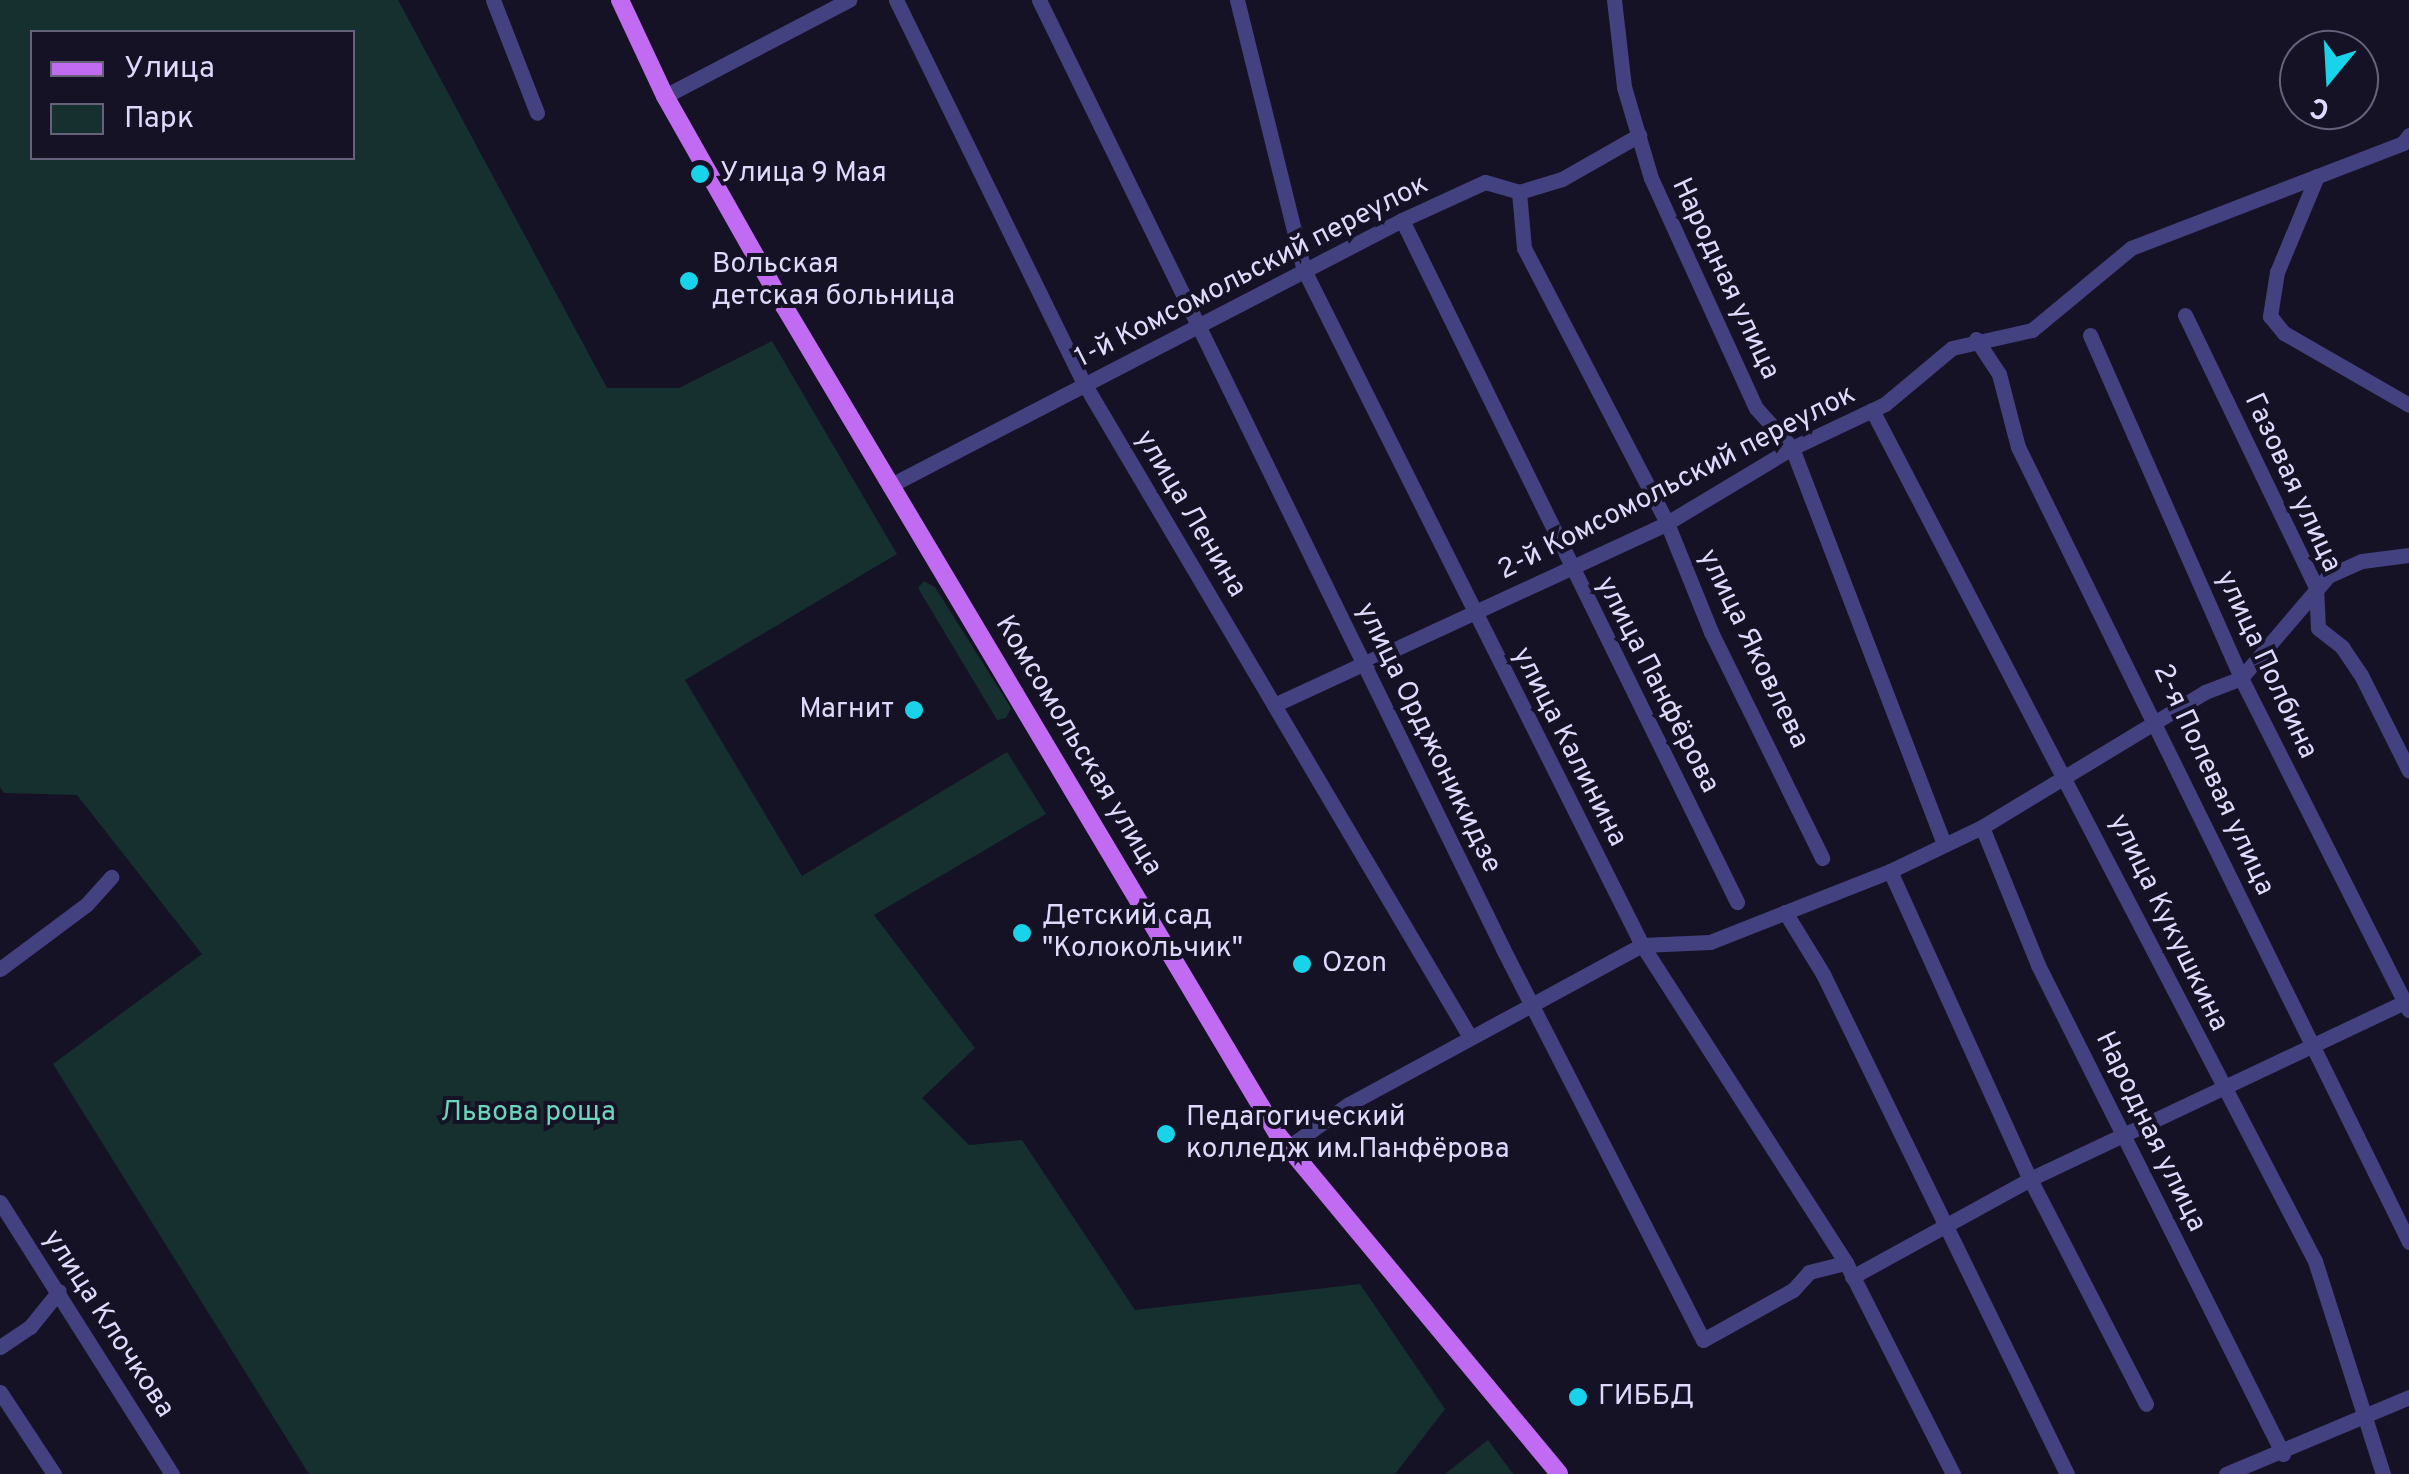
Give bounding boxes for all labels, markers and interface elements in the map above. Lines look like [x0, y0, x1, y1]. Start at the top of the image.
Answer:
legend [30, 30, 355, 160]
north arrow [2279, 30, 2379, 130]
text: Улица [124, 51, 215, 88]
text: С [2306, 87, 2334, 127]
text: Парк [124, 101, 194, 138]
place label: Улица 9 Мая [720, 157, 887, 191]
marker: Улица 9 Мая [689, 163, 711, 185]
street label: 1-й Комсомольский переулок [1070, 168, 1434, 376]
street label: Народная улица [1664, 173, 1786, 385]
place label: Вольская детская больница [712, 248, 955, 314]
marker: Вольская детская больница [676, 268, 702, 294]
street label: 2-й Комсомольский переулок [1493, 378, 1861, 588]
street label: Газовая улица [2236, 388, 2348, 578]
street label: улица Ленина [1127, 424, 1253, 604]
street label: улица Яковлева [1690, 544, 1816, 754]
street label: улица Полбина [2208, 566, 2324, 764]
street label: улица Панфёрова [1588, 571, 1726, 799]
street label: улица Орджоникидзе [1348, 597, 1508, 879]
street label: Комсомольская улица [987, 610, 1169, 882]
street label: улица Калинина [1504, 642, 1634, 852]
street label: 2-я Полевая улица [2145, 659, 2281, 901]
place label: Магнит [799, 693, 894, 727]
marker: Магнит [903, 699, 925, 721]
street label: улица Кукушкина [2101, 809, 2235, 1037]
place label: Детский сад "Колокольчик" [1042, 900, 1243, 966]
marker: Детский сад "Колокольчик" [1011, 922, 1033, 944]
place label: Ozon [1322, 947, 1387, 981]
marker: Ozon [1291, 953, 1313, 975]
street label: Народная улица [2087, 1026, 2213, 1238]
park label: Львова роща [440, 1096, 616, 1130]
place label: Педагогический колледж им.Панфёрова [1186, 1101, 1510, 1167]
marker: Педагогический колледж им.Панфёрова [1155, 1123, 1177, 1145]
street label: улица Клочкова [35, 1224, 181, 1424]
place label: ГИББД [1598, 1380, 1694, 1414]
marker: ГИББД [1567, 1386, 1589, 1408]

